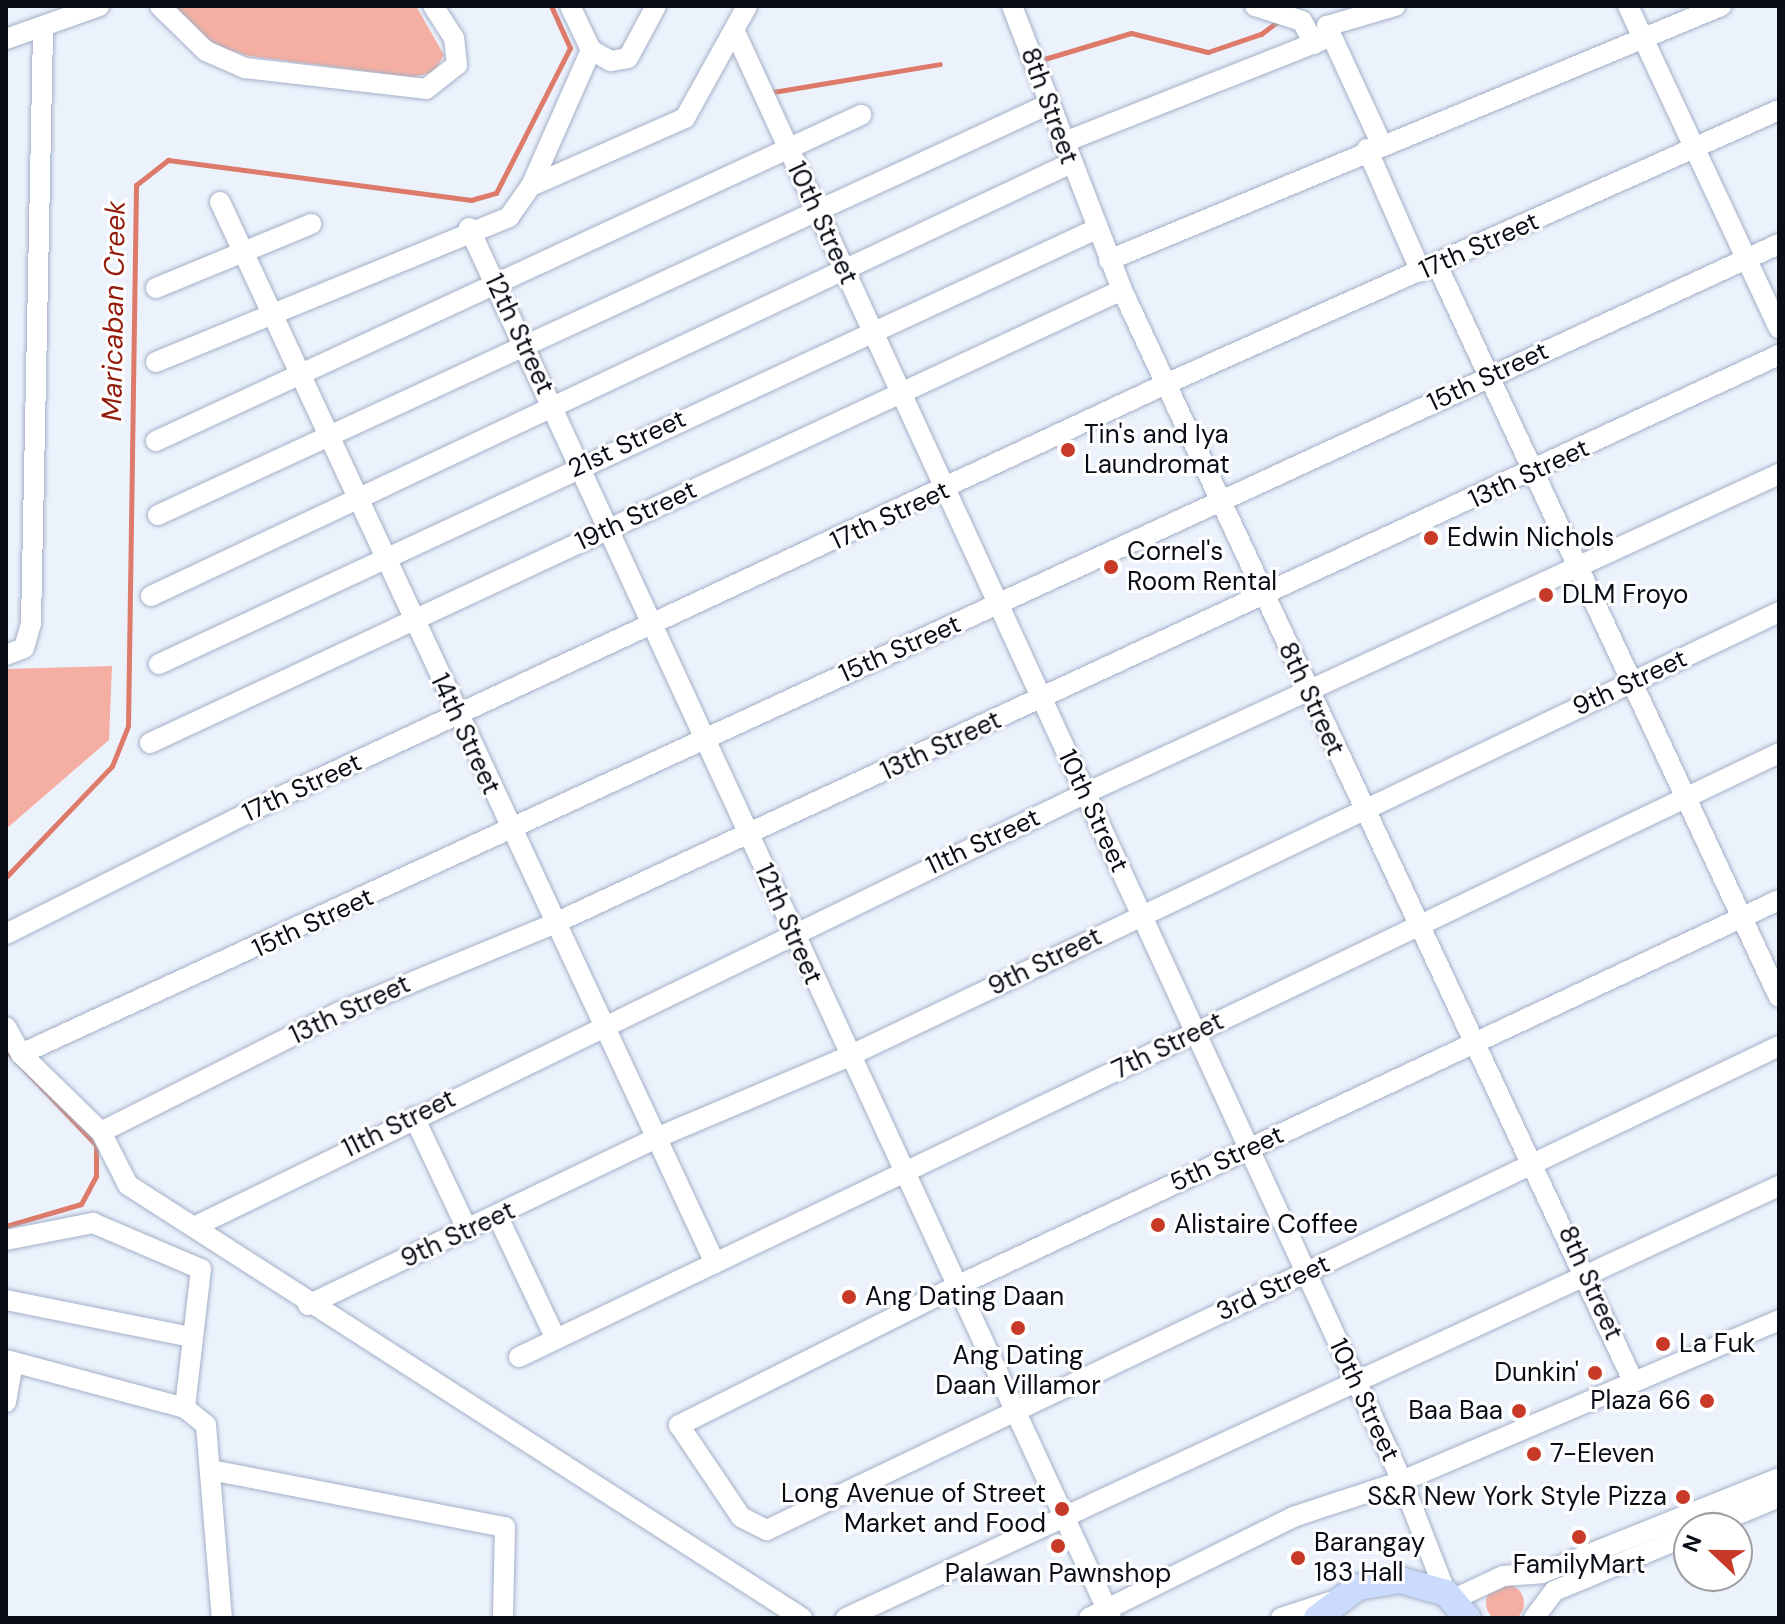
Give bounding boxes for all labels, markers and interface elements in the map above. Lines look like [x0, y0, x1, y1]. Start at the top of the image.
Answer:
street label: 8th Street [1014, 44, 1084, 168]
street label: 10th Street [780, 157, 864, 289]
water label: Maricaban Creek [95, 200, 133, 422]
street label: 17th Street [1414, 206, 1544, 286]
street label: 12th Street [478, 269, 560, 399]
street label: 15th Street [1423, 335, 1553, 419]
street label: 21st Street [563, 403, 691, 485]
place label: Tin's and Iya Laundromat [1084, 419, 1230, 480]
street label: 13th Street [1464, 433, 1594, 515]
marker: Tin's and Iya Laundromat [1059, 441, 1077, 459]
street label: 19th Street [570, 474, 702, 558]
street label: 17th Street [826, 475, 954, 557]
place label: Edwin Nichols [1447, 522, 1614, 554]
marker: Edwin Nichols [1422, 529, 1440, 547]
place label: Cornel's Room Rental [1127, 536, 1277, 598]
marker: Cornel's Room Rental [1102, 558, 1120, 576]
place label: DLM Froyo [1562, 579, 1688, 611]
marker: DLM Froyo [1537, 586, 1555, 604]
street label: 15th Street [834, 608, 966, 690]
street label: 8th Street [1271, 637, 1351, 761]
street label: 9th Street [1568, 643, 1692, 723]
street label: 14th Street [423, 669, 507, 799]
street label: 13th Street [876, 705, 1006, 787]
street label: 10th Street [1051, 745, 1135, 877]
street label: 17th Street [238, 747, 366, 829]
street label: 11th Street [921, 802, 1045, 882]
street label: 12th Street [748, 859, 828, 989]
street label: 15th Street [248, 881, 378, 965]
street label: 9th Street [983, 921, 1107, 1003]
street label: 13th Street [285, 969, 415, 1051]
street label: 7th Street [1107, 1006, 1229, 1086]
street label: 11th Street [337, 1083, 461, 1165]
street label: 5th Street [1165, 1119, 1289, 1199]
street label: 9th Street [396, 1195, 520, 1275]
place label: Alistaire Coffee [1174, 1209, 1358, 1241]
marker: Alistaire Coffee [1149, 1216, 1167, 1234]
street label: 8th Street [1551, 1221, 1629, 1345]
street label: 3rd Street [1211, 1248, 1335, 1328]
place label: Ang Dating Daan [865, 1281, 1064, 1313]
marker: Ang Dating Daan [840, 1288, 858, 1306]
marker: Ang Dating Daan Villamor [1009, 1319, 1027, 1337]
place label: La Fuk [1679, 1328, 1756, 1360]
street label: 10th Street [1322, 1334, 1406, 1466]
marker: La Fuk [1654, 1335, 1672, 1353]
place label: Ang Dating Daan Villamor [935, 1340, 1101, 1402]
place label: Dunkin' [1494, 1357, 1579, 1389]
marker: Dunkin' [1586, 1364, 1604, 1382]
place label: Plaza 66 [1590, 1385, 1691, 1417]
marker: Plaza 66 [1698, 1392, 1716, 1410]
place label: Baa Baa [1408, 1395, 1503, 1427]
marker: Baa Baa [1510, 1402, 1528, 1420]
place label: 7-Eleven [1550, 1438, 1655, 1470]
marker: 7-Eleven [1525, 1445, 1543, 1463]
place label: Long Avenue of Street Market and Food [781, 1478, 1046, 1540]
place label: S&R New York Style Pizza [1367, 1481, 1667, 1513]
marker: S&R New York Style Pizza [1674, 1488, 1692, 1506]
marker: Long Avenue of Street Market and Food [1053, 1500, 1071, 1518]
north arrow [1673, 1512, 1753, 1592]
place label: Barangay 183 Hall [1314, 1527, 1425, 1588]
marker: FamilyMart [1570, 1528, 1588, 1546]
text: N [1676, 1531, 1709, 1556]
marker: Palawan Pawnshop [1049, 1537, 1067, 1555]
marker: Barangay 183 Hall [1289, 1549, 1307, 1567]
place label: FamilyMart [1513, 1549, 1645, 1581]
place label: Palawan Pawnshop [945, 1558, 1171, 1590]

